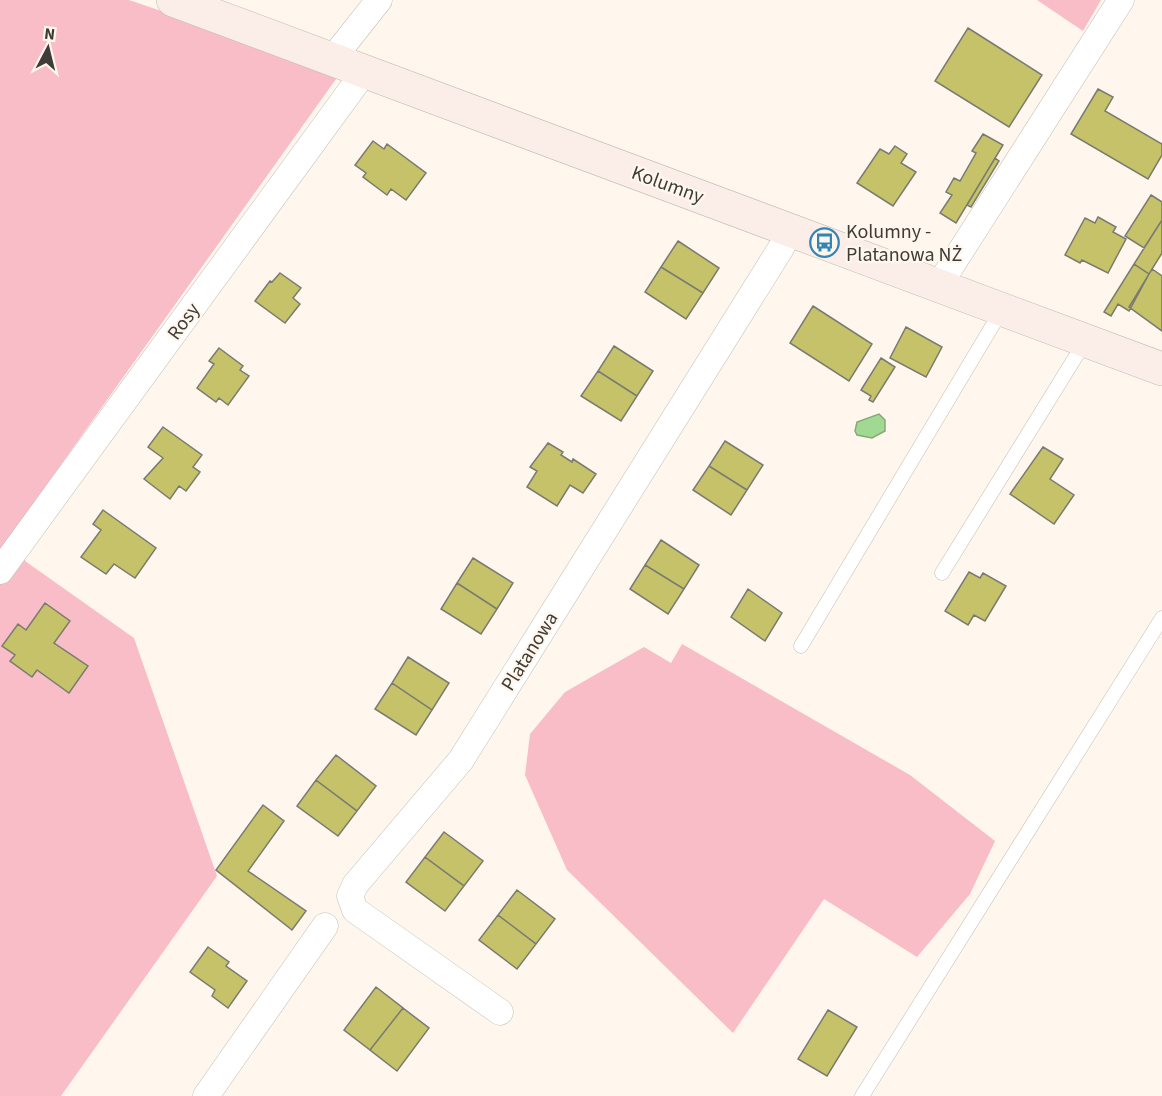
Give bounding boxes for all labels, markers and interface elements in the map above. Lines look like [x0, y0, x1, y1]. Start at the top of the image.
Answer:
north arrow [18, 18, 78, 78]
text: N [43, 23, 56, 46]
street label: Kolumny [628, 159, 708, 211]
place label: Kolumny - Platanowa NŻ [846, 218, 962, 269]
bus stop icon: Kolumny - Platanowa NŻ [809, 226, 841, 258]
street label: Rosy [161, 297, 207, 346]
street label: Platanowa [494, 607, 565, 697]

